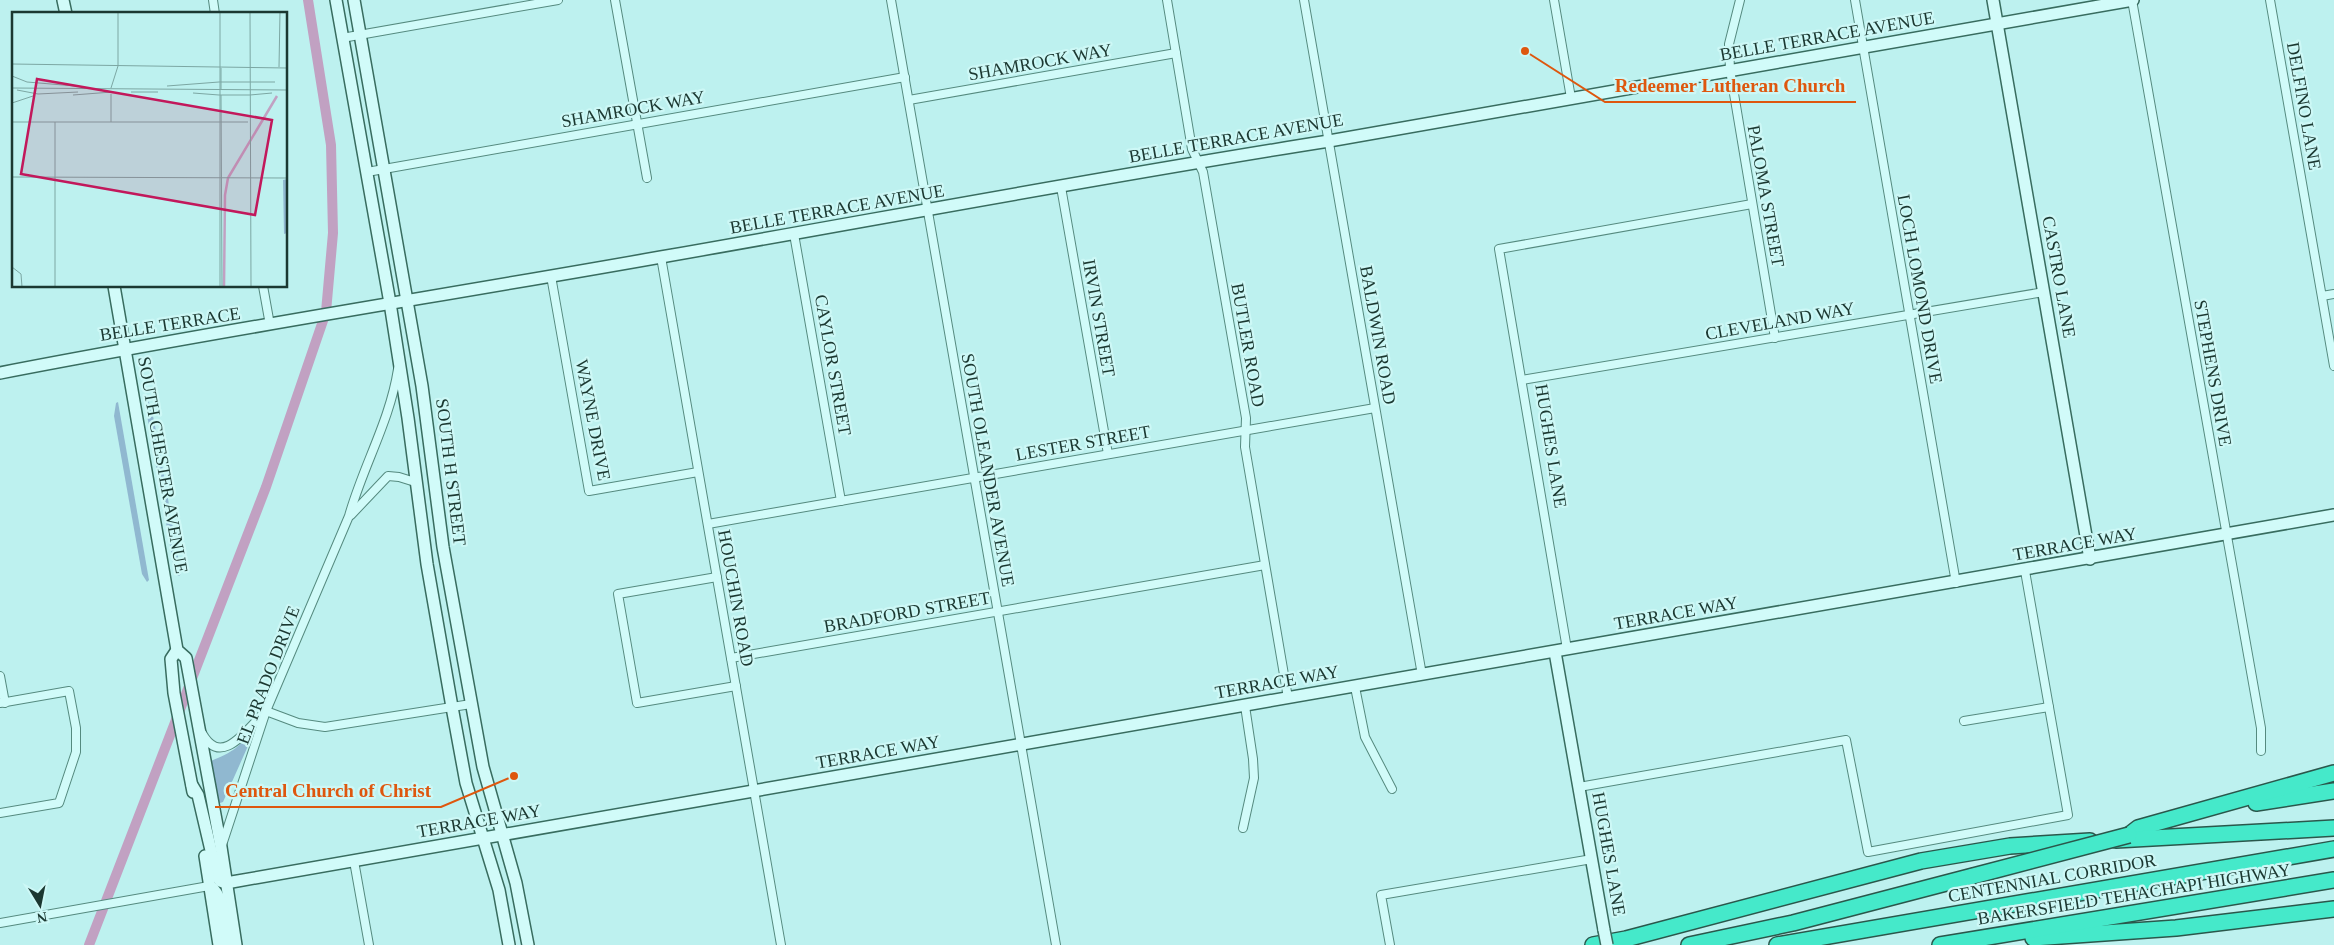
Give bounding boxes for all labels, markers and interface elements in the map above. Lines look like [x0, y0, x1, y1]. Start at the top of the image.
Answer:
street label: BELLE TERRACE AVENUE [1718, 7, 1936, 65]
inset map [12, 12, 288, 288]
street label: SHAMROCK WAY [967, 40, 1113, 84]
street label: DELFINO LANE [2283, 41, 2325, 171]
callout: Redeemer Lutheran Church [1605, 68, 1856, 102]
text: Redeemer Lutheran Church [1615, 75, 1846, 96]
street label: SHAMROCK WAY [560, 87, 706, 131]
street label: BELLE TERRACE AVENUE [1127, 109, 1345, 167]
street label: PALOMA STREET [1744, 123, 1788, 269]
street label: BELLE TERRACE AVENUE [728, 180, 946, 238]
street label: LOCH LOMOND DRIVE [1893, 193, 1947, 385]
street label: CASTRO LANE [2038, 214, 2080, 340]
street label: IRVIN STREET [1079, 258, 1119, 378]
street label: BALDWIN ROAD [1356, 264, 1400, 406]
street label: BUTLER ROAD [1227, 281, 1269, 409]
street label: CAYLOR STREET [811, 293, 855, 437]
street label: CLEVELAND WAY [1704, 298, 1856, 344]
street label: STEPHENS DRIVE [2190, 298, 2236, 448]
street label: BELLE TERRACE [98, 303, 242, 345]
street label: SOUTH OLEANDER AVENUE [958, 352, 1018, 588]
street label: SOUTH CHESTER AVENUE [134, 355, 192, 575]
street label: WAYNE DRIVE [571, 358, 615, 482]
street label: HUGHES LANE [1531, 382, 1571, 510]
street label: SOUTH H STREET [432, 397, 470, 547]
street label: LESTER STREET [1014, 421, 1152, 465]
street label: TERRACE WAY [2011, 523, 2139, 565]
street label: HOUCHIN ROAD [714, 528, 758, 668]
street label: BRADFORD STREET [822, 588, 992, 636]
street label: TERRACE WAY [1612, 592, 1740, 634]
street label: EL PRADO DRIVE [232, 603, 304, 747]
street label: TERRACE WAY [1213, 661, 1341, 703]
street label: TERRACE WAY [814, 731, 942, 773]
callout: Central Church of Christ [215, 773, 441, 807]
text: Central Church of Christ [225, 780, 432, 801]
street label: HUGHES LANE [1588, 790, 1630, 918]
street label: TERRACE WAY [415, 800, 543, 842]
street label: CENTENNIAL CORRIDOR [1946, 850, 2158, 906]
street label: BAKERSFIELD TEHACHAPI HIGHWAY [1976, 859, 2292, 929]
north arrow [15, 880, 65, 930]
text: N [36, 909, 48, 926]

